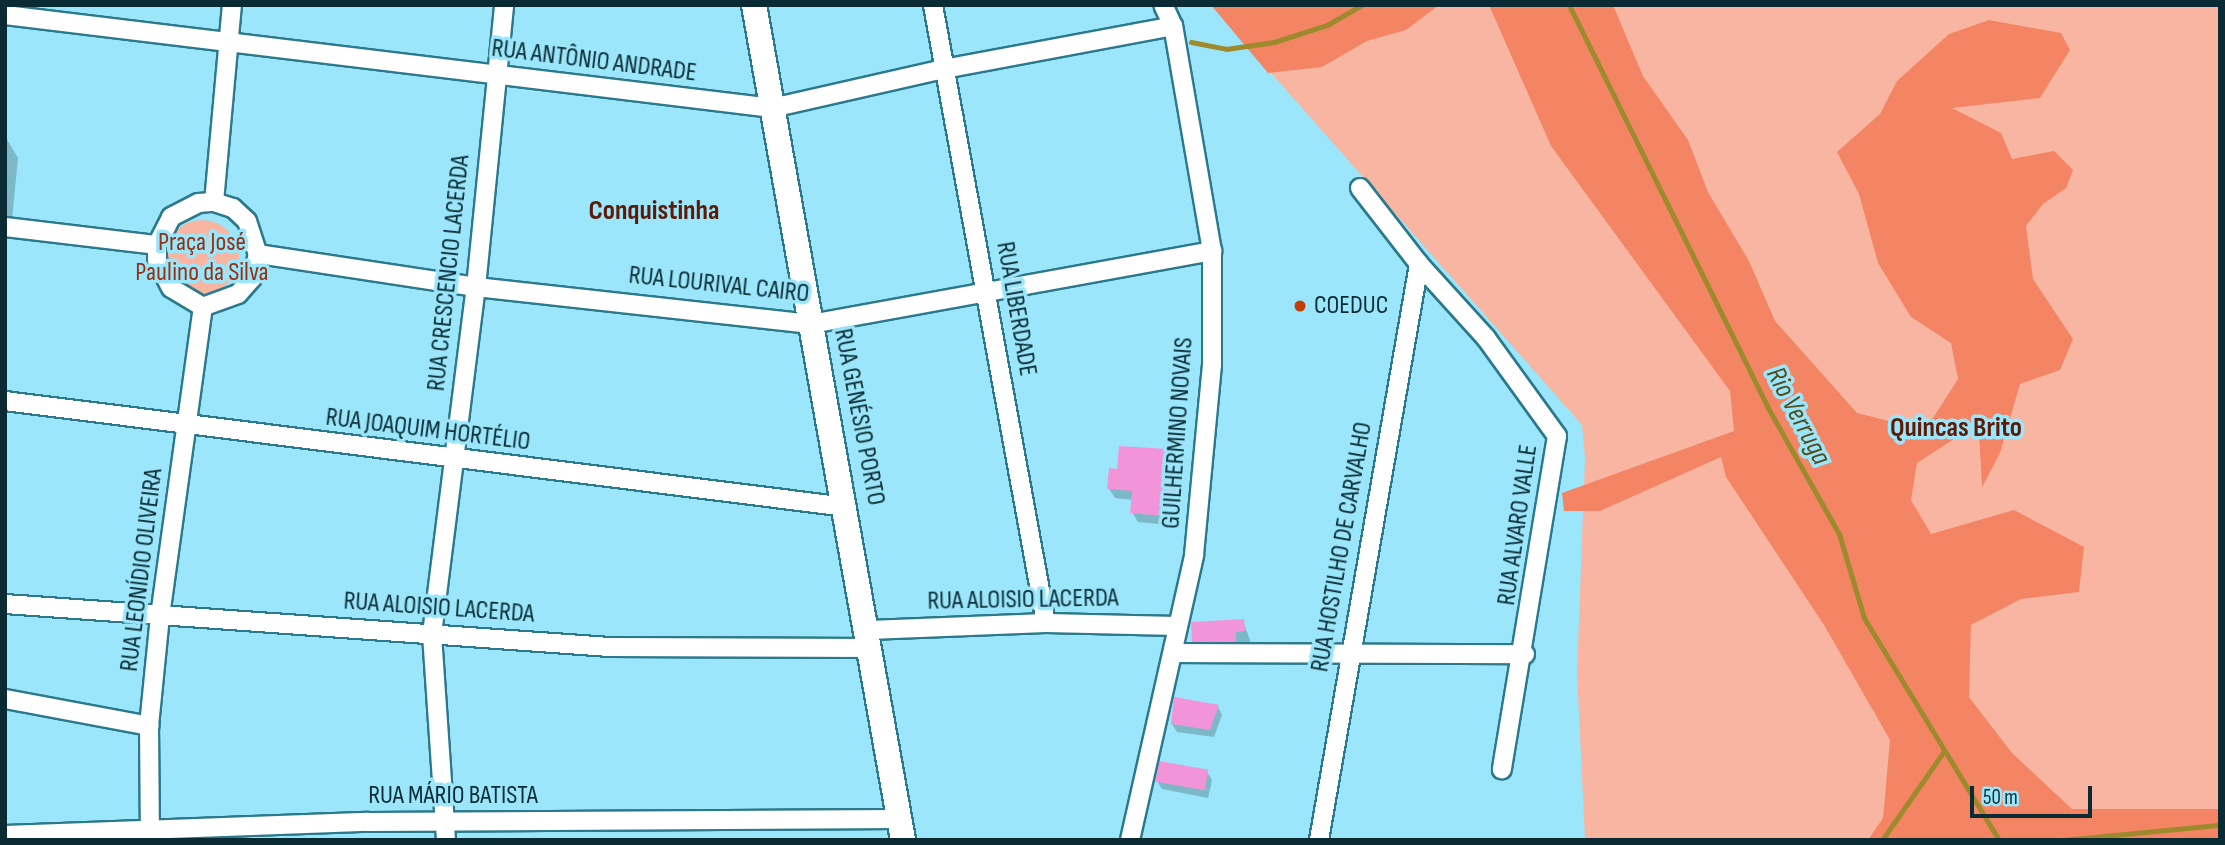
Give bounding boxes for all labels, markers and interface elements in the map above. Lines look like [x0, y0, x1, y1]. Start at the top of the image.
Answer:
street label: RUA ANTÔNIO ANDRADE [490, 33, 698, 89]
street label: RUA CRESCENCIO LACERDA [421, 153, 477, 393]
district label: Conquistinha [589, 194, 719, 228]
park label: Praça José Paulino da Silva [135, 227, 269, 288]
street label: RUA LIBERDADE [989, 239, 1043, 379]
street label: RUA LOURIVAL CAIRO [627, 260, 811, 310]
place label: COEDUC [1314, 290, 1388, 322]
marker: COEDUC [1292, 298, 1308, 314]
street label: RUA GENÉSIO PORTO [827, 326, 891, 508]
street label: GUILHERMINO NOVAIS [1156, 336, 1200, 530]
water label: Rio Verruga [1758, 361, 1838, 471]
street label: RUA JOAQUIM HORTÉLIO [324, 402, 532, 458]
district label: Quincas Brito [1890, 411, 2022, 445]
street label: RUA HOSTILHO DE CARVALHO [1305, 420, 1379, 674]
street label: RUA ALVARO VALLE [1491, 443, 1545, 607]
street label: RUA LEONÍDIO OLIVEIRA [114, 467, 170, 673]
street label: RUA ALOISIO LACERDA [927, 583, 1119, 617]
street label: RUA ALOISIO LACERDA [343, 586, 535, 630]
scale bar [1973, 772, 2096, 816]
street label: RUA MÁRIO BATISTA [368, 780, 538, 812]
text: 50 m [1983, 785, 2018, 810]

